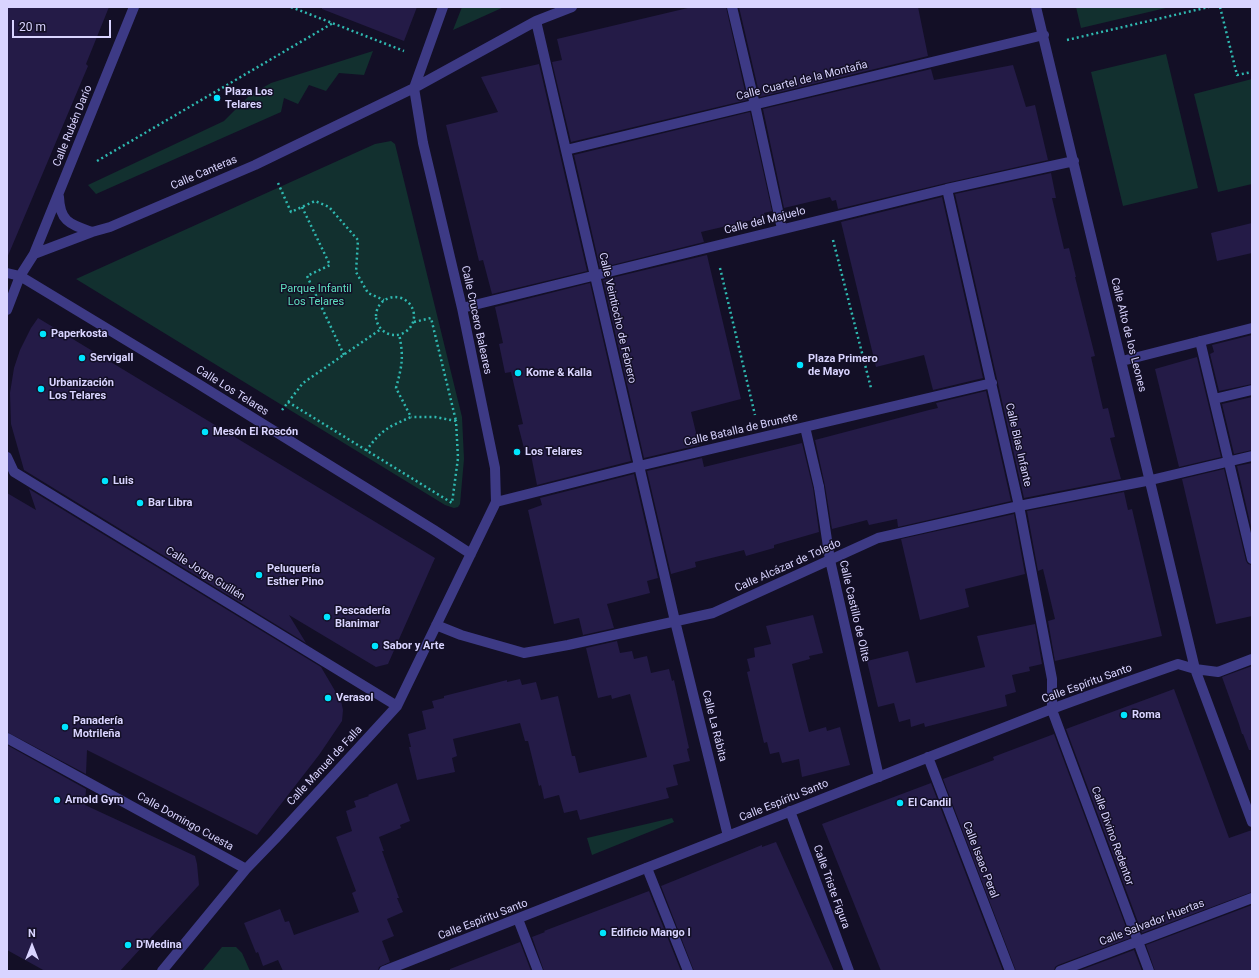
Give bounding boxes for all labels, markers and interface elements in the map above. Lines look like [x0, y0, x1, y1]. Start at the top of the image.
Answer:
scale bar [14, 12, 113, 38]
text: 20 m [19, 20, 46, 34]
street label: Calle Cuartel de la Montaña [735, 58, 869, 104]
street label: Calle Rubén Darío [51, 83, 95, 169]
place label: Plaza Los Telares [225, 85, 273, 111]
marker: Plaza Los Telares [212, 93, 222, 103]
street label: Calle Canteras [169, 153, 239, 193]
street label: Calle del Majuelo [723, 204, 807, 238]
street label: Calle Veintiocho de Febrero [596, 251, 638, 385]
street label: Calle Crucero Baleares [458, 264, 494, 376]
street label: Calle Alto de los Leones [1107, 277, 1149, 393]
park label: Parque Infantil Los Telares [280, 282, 352, 308]
place label: Paperkosta [51, 327, 107, 341]
marker: Paperkosta [38, 329, 48, 339]
place label: Servigall [90, 351, 133, 365]
place label: Plaza Primero de Mayo [808, 352, 878, 378]
marker: Servigall [77, 353, 87, 363]
marker: Plaza Primero de Mayo [795, 360, 805, 370]
street label: Calle Los Telares [193, 363, 271, 419]
place label: Kome & Kalla [526, 366, 592, 380]
marker: Kome & Kalla [513, 368, 523, 378]
place label: Urbanización Los Telares [49, 376, 114, 402]
marker: Urbanización Los Telares [36, 384, 46, 394]
street label: Calle Blas Infante [1002, 402, 1034, 488]
street label: Calle Batalla de Brunete [683, 410, 799, 450]
place label: Mesón El Roscón [213, 425, 298, 439]
marker: Mesón El Roscón [200, 427, 210, 437]
place label: Los Telares [525, 445, 582, 459]
marker: Los Telares [512, 447, 522, 457]
place label: Luis [113, 474, 134, 488]
marker: Luis [100, 476, 110, 486]
place label: Bar Libra [148, 496, 192, 510]
marker: Bar Libra [135, 498, 145, 508]
street label: Calle Alcázar de Toledo [733, 537, 843, 595]
street label: Calle Jorge Guillén [163, 544, 247, 604]
street label: Calle Castillo de Olite [836, 559, 872, 663]
place label: Peluquería Esther Pino [267, 562, 324, 588]
marker: Peluquería Esther Pino [254, 570, 264, 580]
place label: Pescadería Blanimar [335, 604, 390, 630]
marker: Pescadería Blanimar [322, 612, 332, 622]
place label: Sabor y Arte [383, 639, 444, 653]
marker: Sabor y Arte [370, 641, 380, 651]
street label: Calle Espíritu Santo [1040, 662, 1134, 706]
street label: Calle La Rábita [699, 689, 729, 763]
place label: Verasol [336, 691, 373, 705]
marker: Verasol [323, 693, 333, 703]
place label: Roma [1132, 708, 1161, 722]
marker: Roma [1119, 710, 1129, 720]
place label: Panadería Motrileña [73, 714, 123, 740]
marker: Panadería Motrileña [60, 722, 70, 732]
street label: Calle Manuel de Falla [285, 723, 365, 809]
street label: Calle Espíritu Santo [737, 777, 831, 825]
street label: Calle Divino Redentor [1088, 785, 1136, 887]
street label: Calle Domingo Cuesta [134, 790, 236, 854]
place label: Arnold Gym [65, 793, 123, 807]
marker: Arnold Gym [52, 795, 62, 805]
place label: El Candil [908, 796, 951, 810]
marker: El Candil [895, 798, 905, 808]
street label: Calle Isaac Peral [959, 820, 1001, 900]
street label: Calle Triste Figura [810, 843, 852, 931]
street label: Calle Espíritu Santo [436, 897, 530, 943]
street label: Calle Salvador Huertas [1098, 897, 1206, 949]
north arrow [12, 926, 52, 966]
place label: Edificio Mango I [611, 926, 691, 940]
text: N [28, 927, 36, 940]
marker: Edificio Mango I [598, 928, 608, 938]
place label: D'Medina [136, 938, 182, 952]
marker: D'Medina [123, 940, 133, 950]

